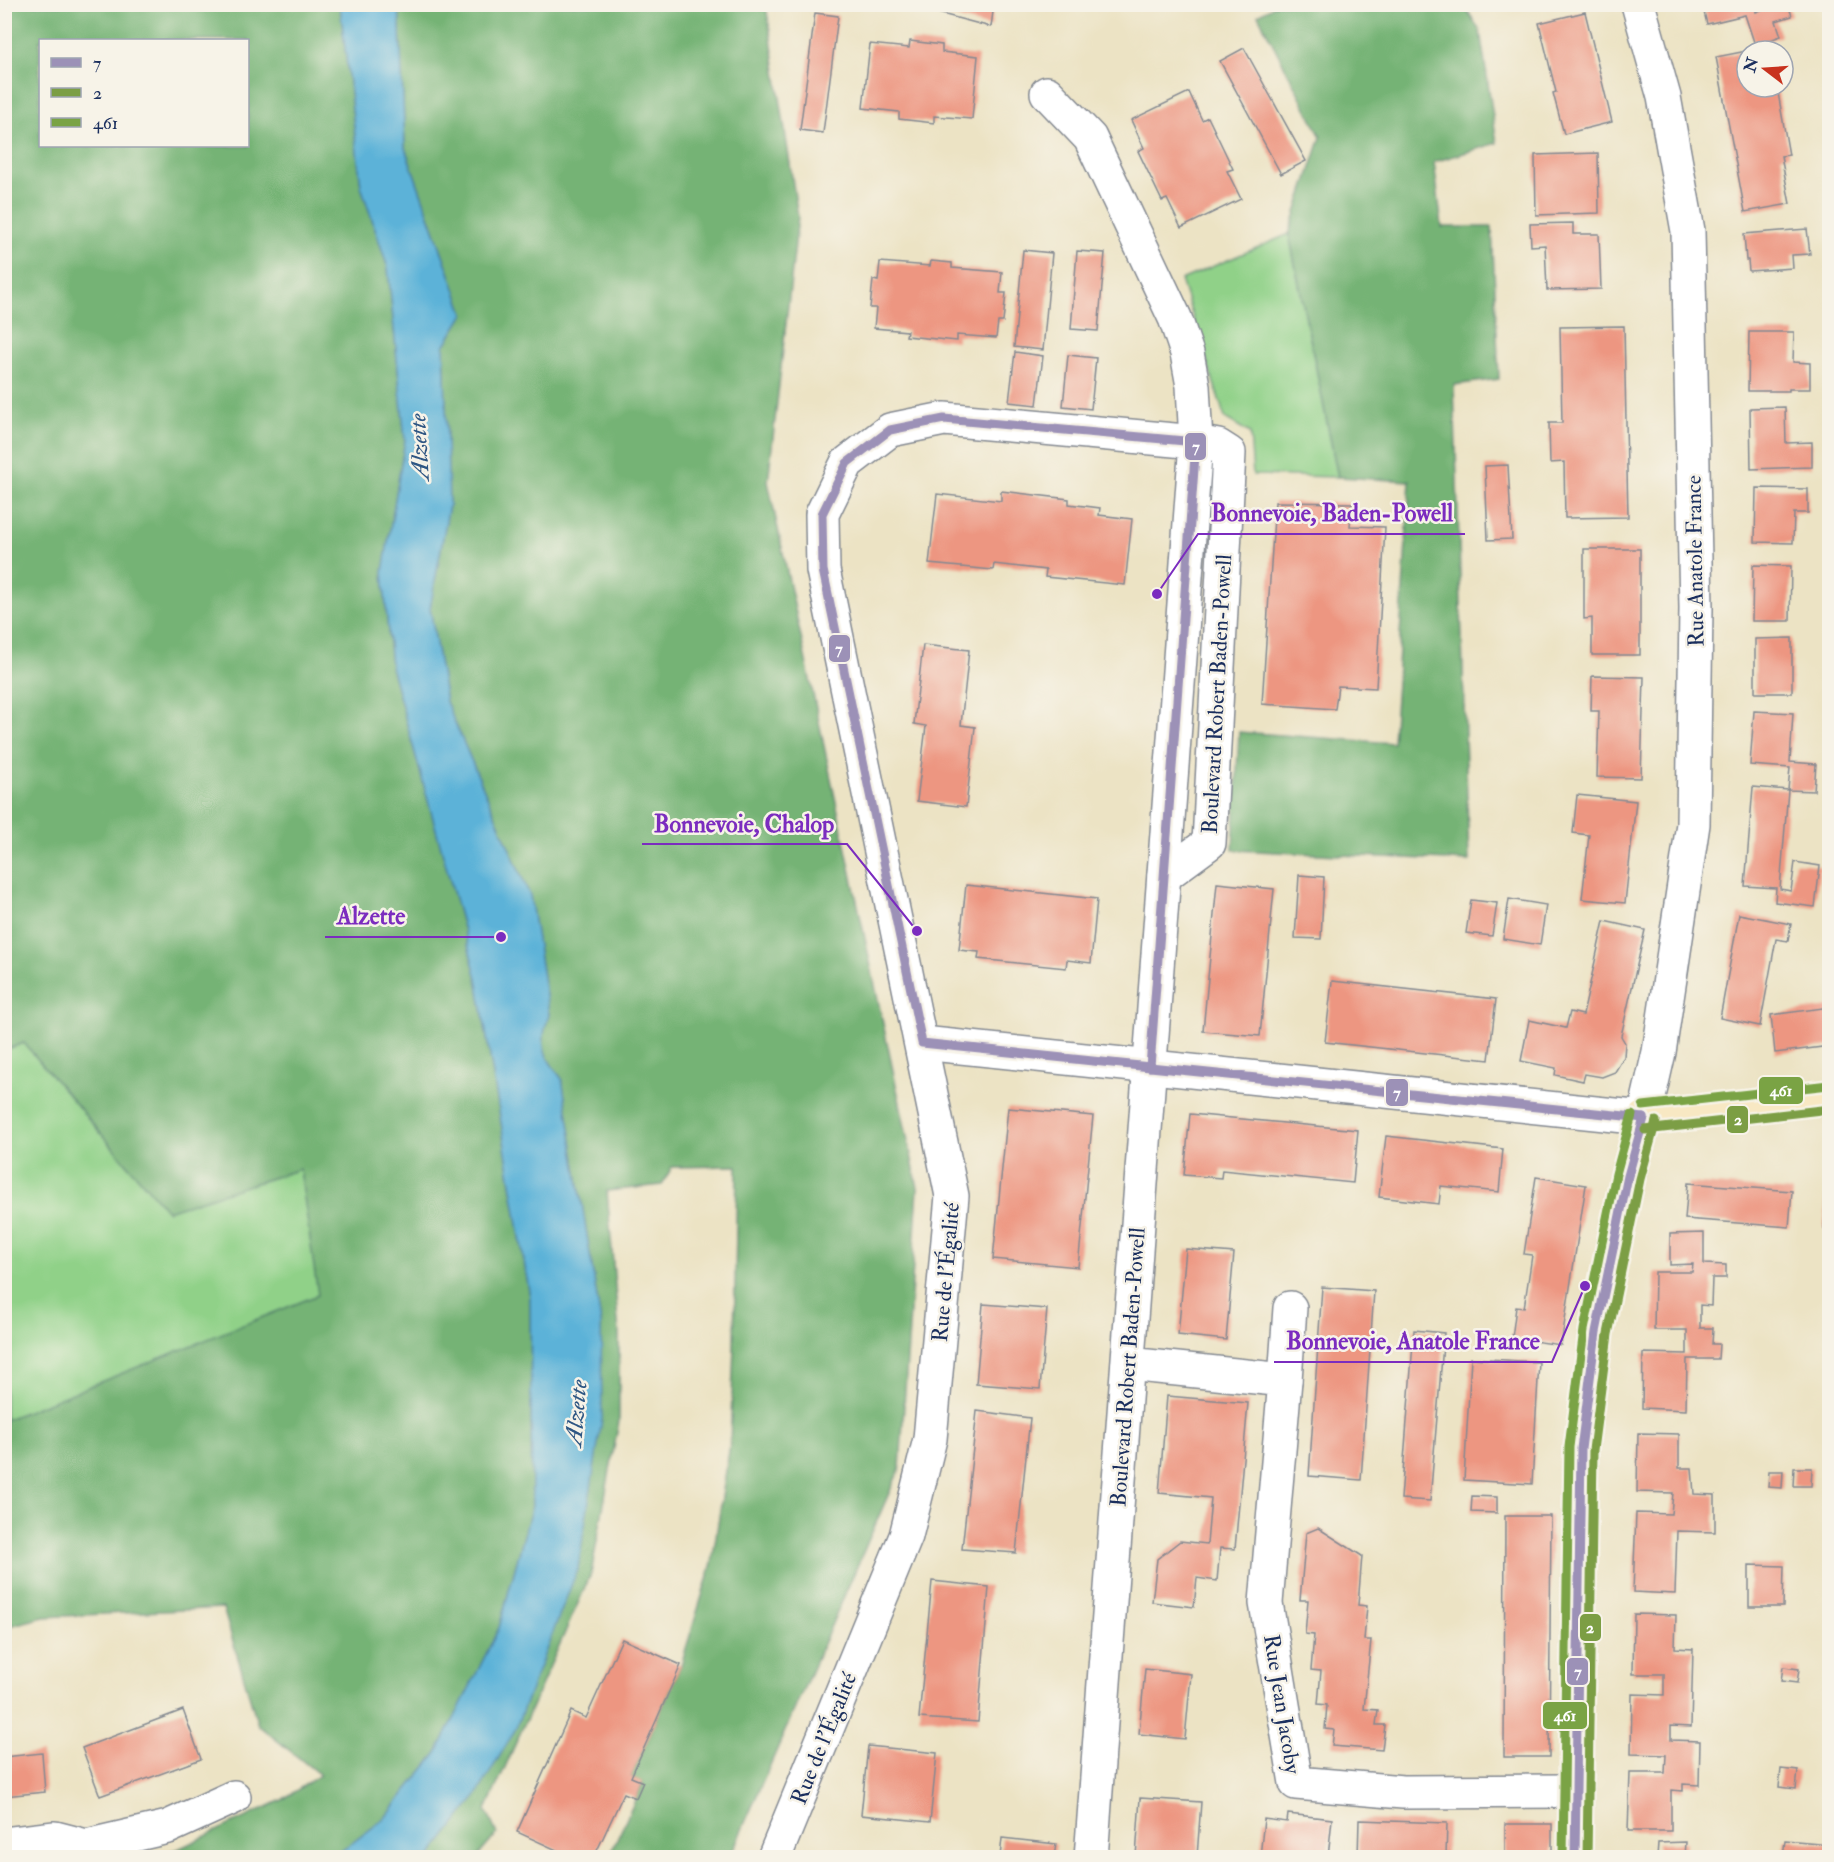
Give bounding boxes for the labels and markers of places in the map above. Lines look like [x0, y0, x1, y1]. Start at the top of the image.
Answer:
callout: Bonnevoie, Baden-Powell [1198, 492, 1465, 534]
callout: Bonnevoie, Chalop [642, 802, 847, 844]
callout: Alzette [325, 895, 417, 937]
callout: Bonnevoie, Anatole France [1274, 1320, 1552, 1362]

